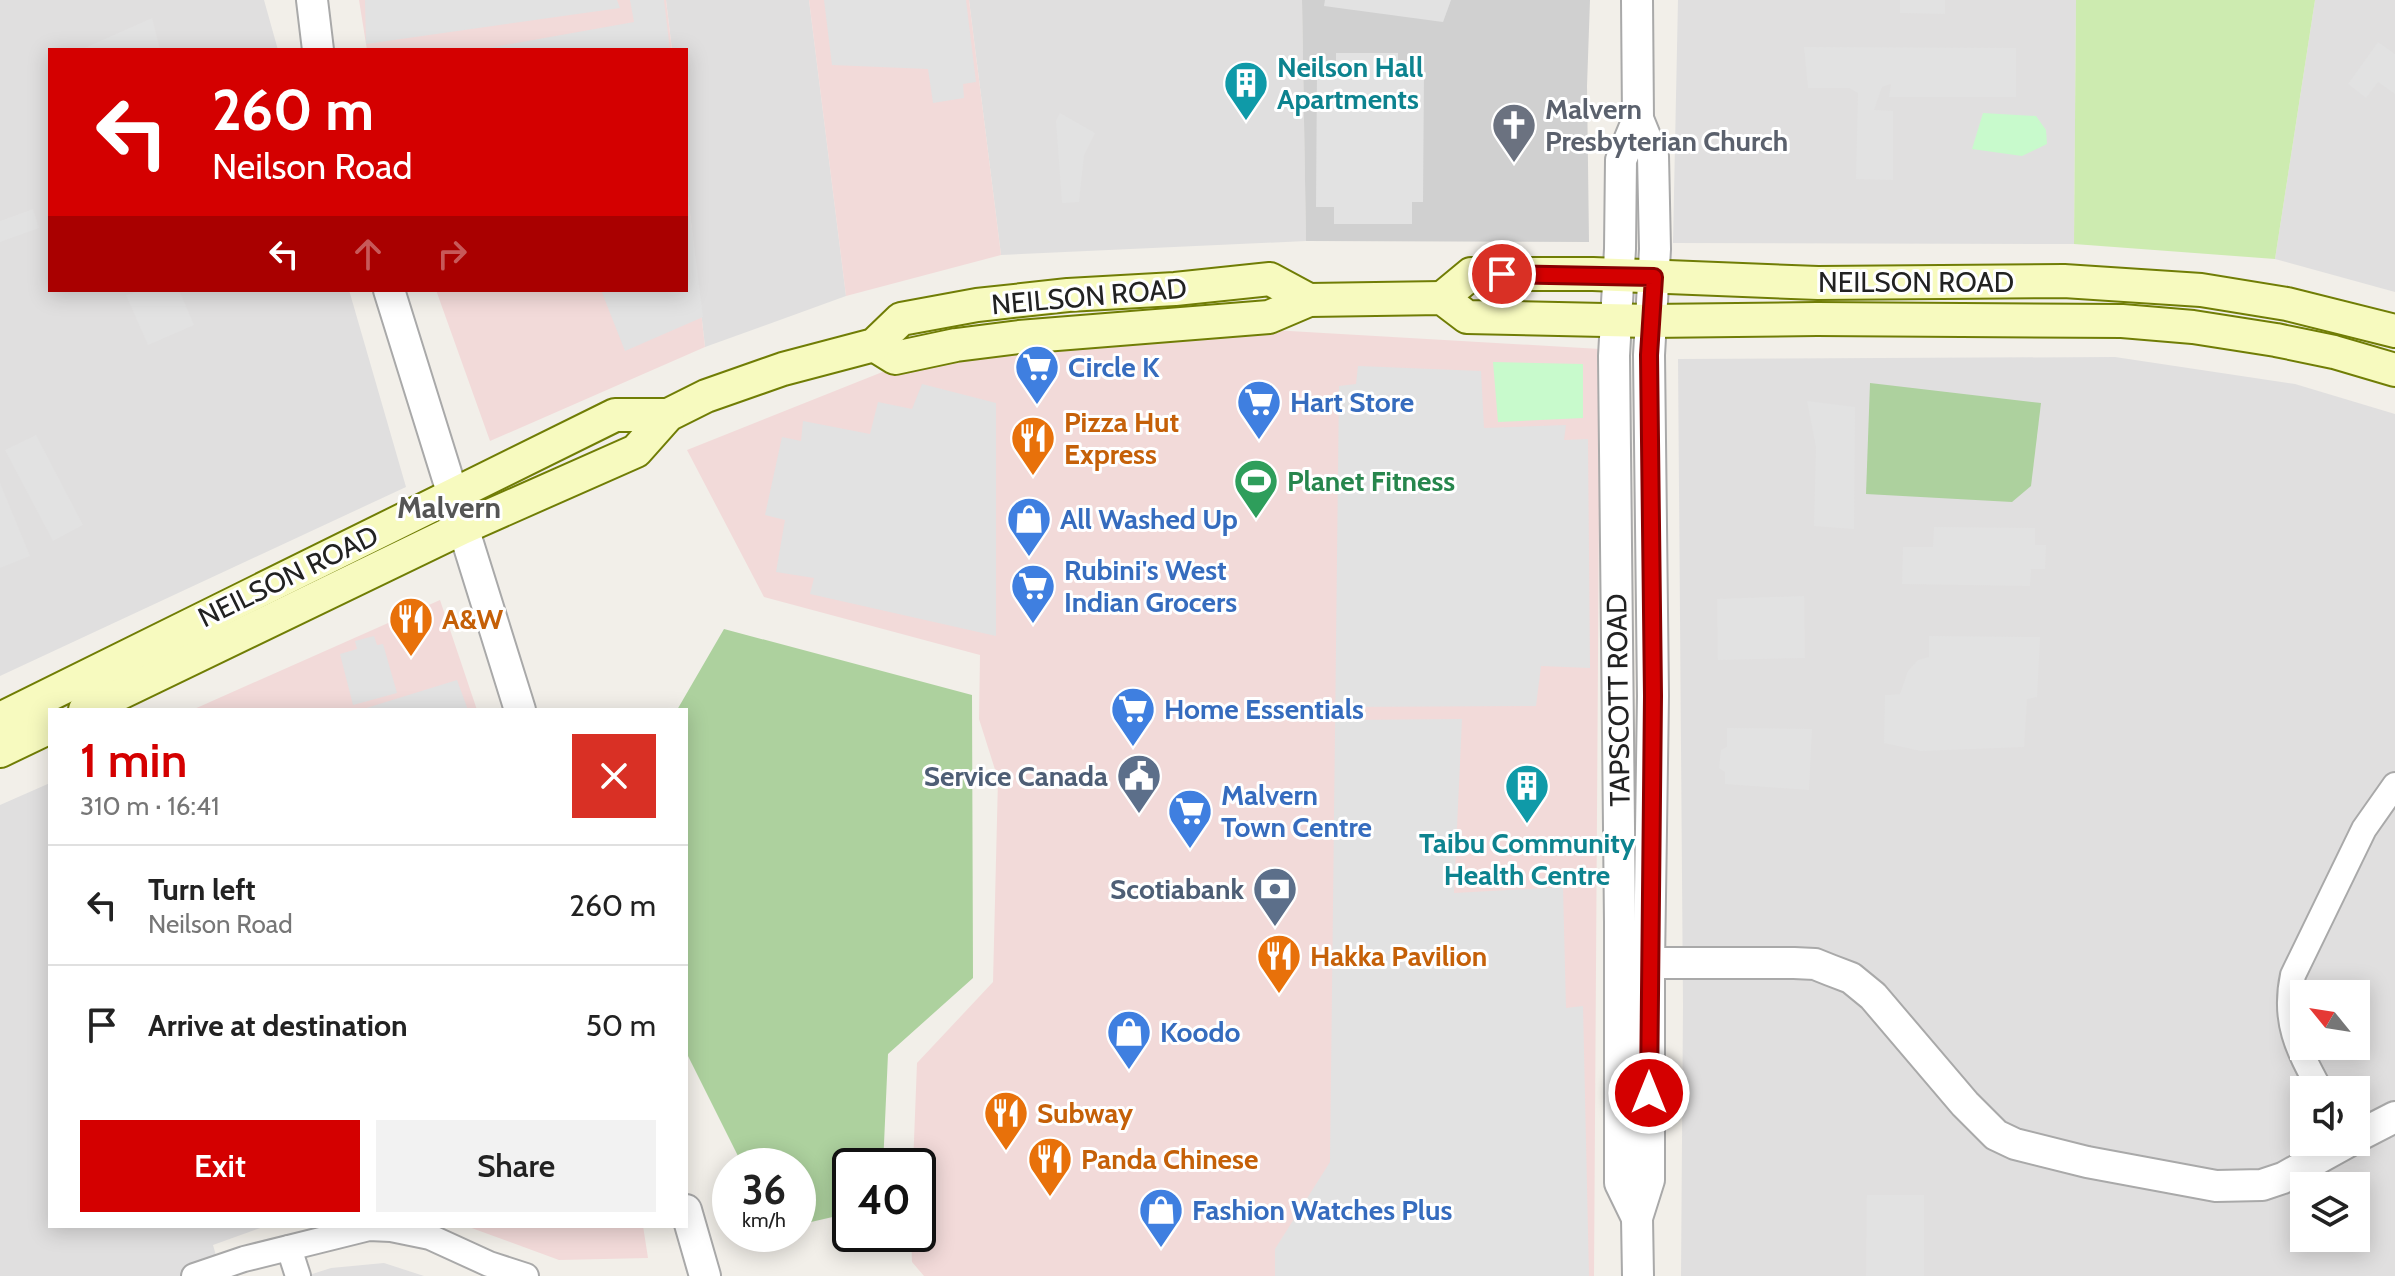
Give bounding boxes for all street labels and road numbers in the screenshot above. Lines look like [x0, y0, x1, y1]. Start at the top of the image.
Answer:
street label: NEILSON ROAD [1818, 265, 2014, 299]
street label: NEILSON ROAD [990, 271, 1188, 321]
street label: NEILSON ROAD [192, 518, 384, 634]
street label: TAPSCOTT ROAD [1599, 593, 1637, 807]

